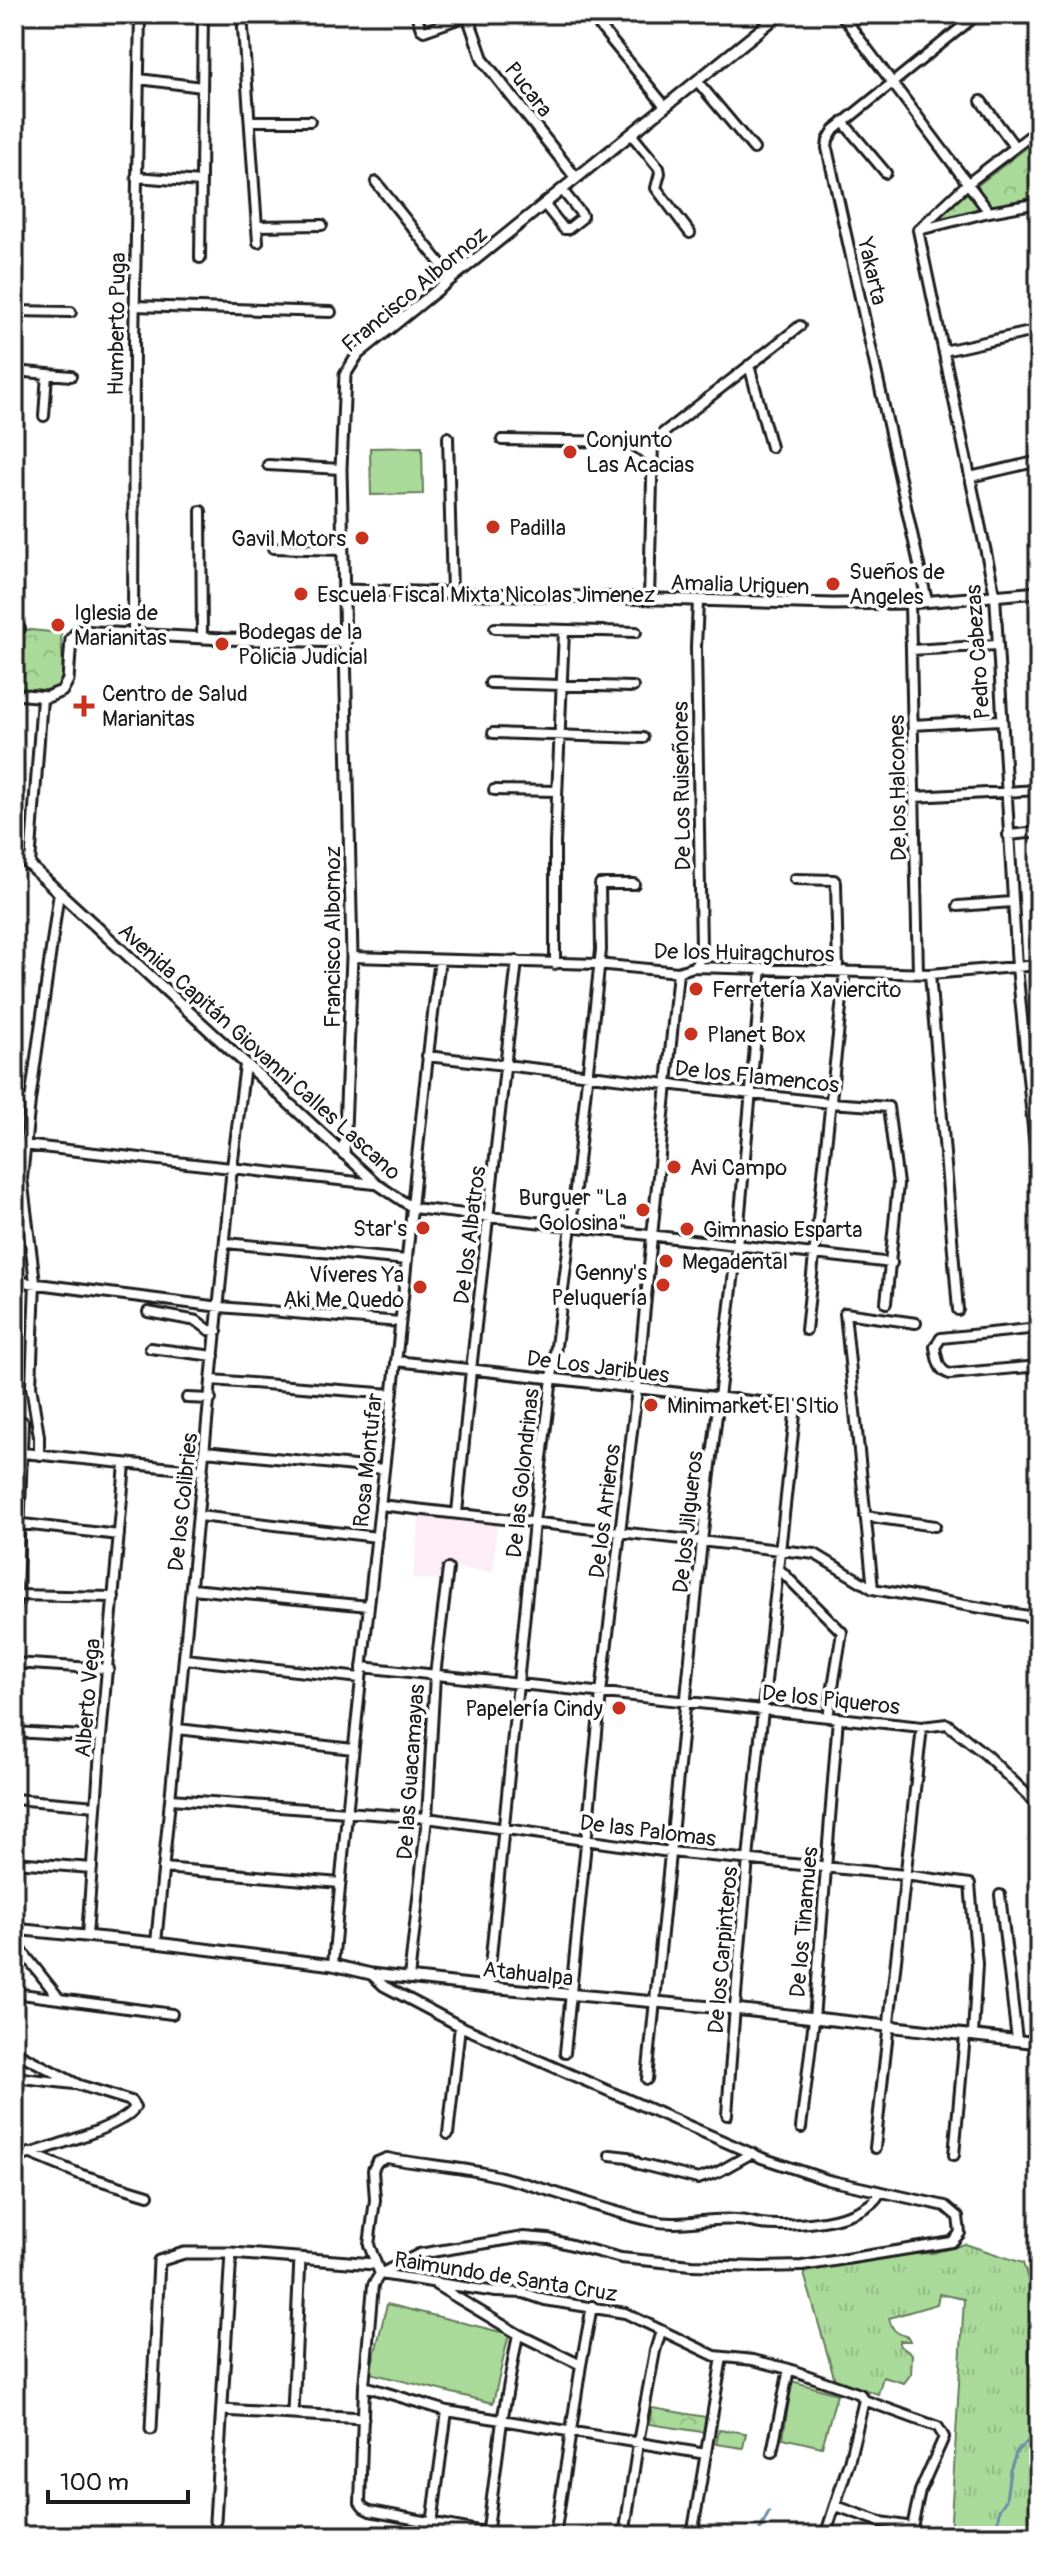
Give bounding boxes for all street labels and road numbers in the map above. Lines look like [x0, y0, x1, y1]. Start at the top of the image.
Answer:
street label: Pucara [498, 56, 559, 123]
street label: Francisco Albornoz [336, 221, 493, 359]
street label: Yakarta [850, 234, 893, 308]
street label: Humberto Puga [102, 252, 132, 396]
street label: Amalia Uriguen [670, 569, 810, 601]
street label: Pedro Cabezas [959, 584, 997, 720]
street label: De Los Ruiseñores [667, 701, 697, 871]
street label: De los Halcones [883, 714, 913, 861]
street label: Francisco Albornoz [319, 846, 347, 1028]
street label: Avenida Capitán Giovanni Calles Lascano [112, 917, 407, 1186]
street label: De los Huiragchuros [653, 937, 835, 969]
street label: De los Flamencos [673, 1054, 841, 1100]
street label: De los Albatros [448, 1164, 492, 1306]
street label: De Los Jaribues [525, 1344, 671, 1390]
street label: De las Golondrinas [500, 1387, 546, 1559]
street label: Rosa Montufar [347, 1391, 389, 1529]
street label: De los Colibries [162, 1431, 204, 1573]
street label: De los Arrieros [583, 1442, 627, 1580]
street label: De los Jilgueros [667, 1449, 709, 1595]
street label: Alberto Vega [69, 1637, 107, 1759]
street label: De los Piqueros [761, 1679, 901, 1721]
street label: De las Guacamayas [391, 1683, 431, 1861]
street label: De las Palomas [578, 1809, 718, 1853]
street label: De los Tinamues [783, 1846, 825, 1998]
street label: De los Carpinteros [702, 1865, 744, 2035]
street label: Atahualpa [481, 1955, 575, 1993]
street label: Raimundo de Santa Cruz [392, 2246, 619, 2308]

